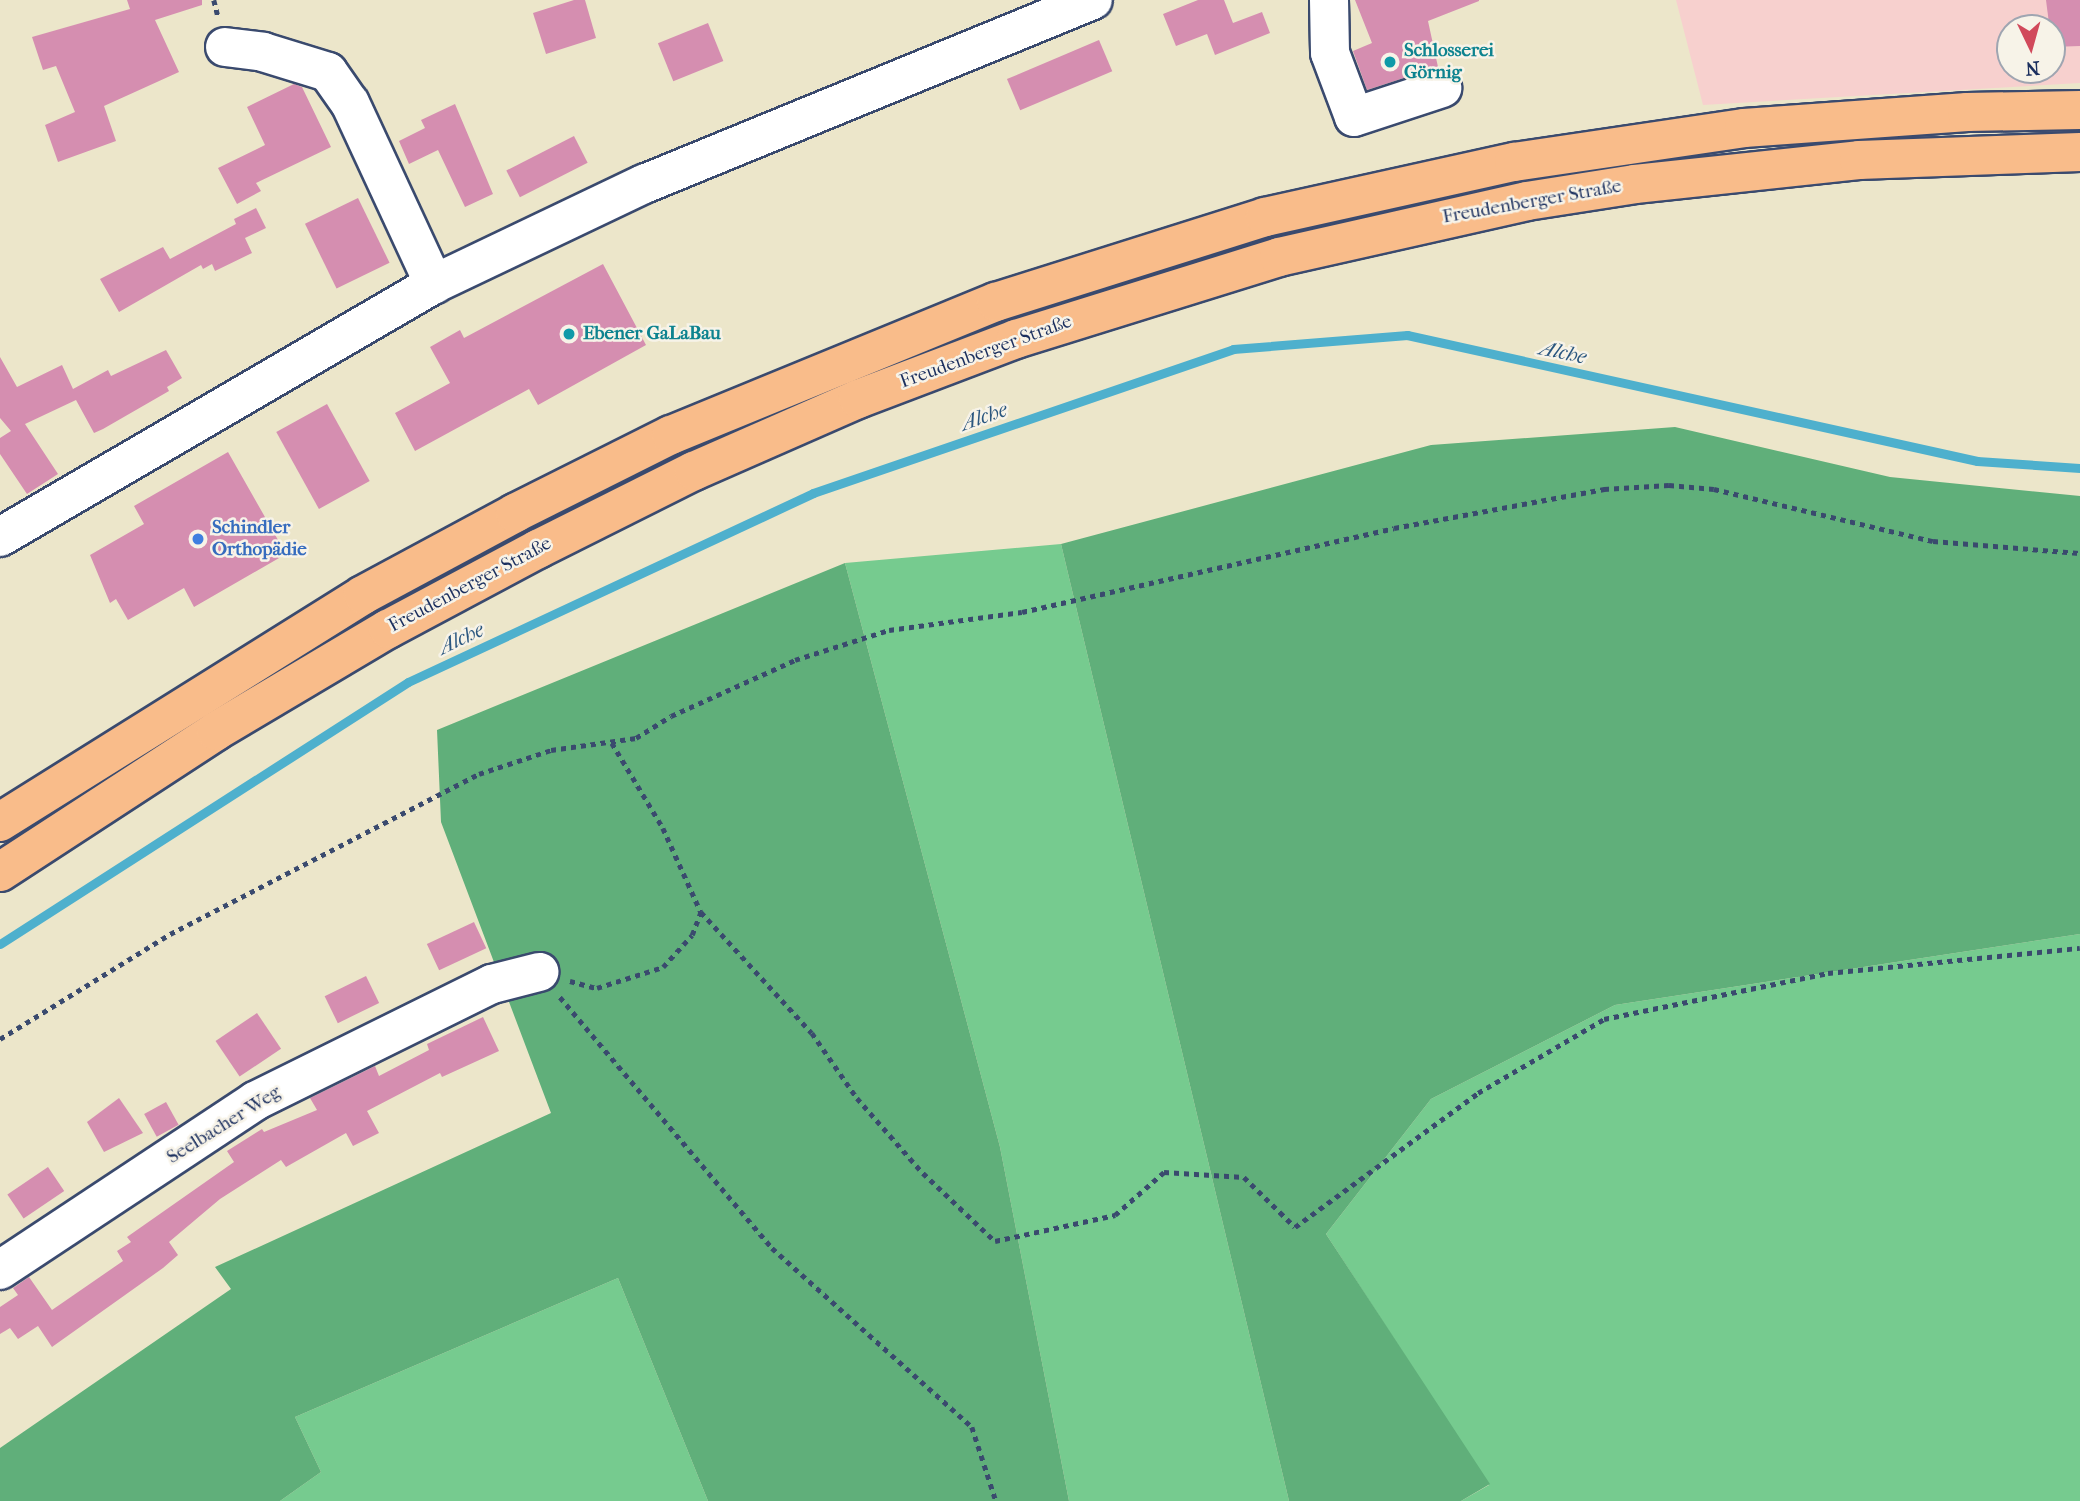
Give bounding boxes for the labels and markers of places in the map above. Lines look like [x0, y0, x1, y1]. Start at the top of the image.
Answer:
place label: Schlosserei Görnig [1404, 40, 1494, 84]
marker: Schlosserei Görnig [1382, 54, 1398, 70]
place label: Ebener GaLaBau [583, 323, 721, 345]
marker: Ebener GaLaBau [561, 326, 577, 342]
place label: Schindler Orthopädie [212, 517, 307, 561]
marker: Schindler Orthopädie [190, 531, 206, 547]

